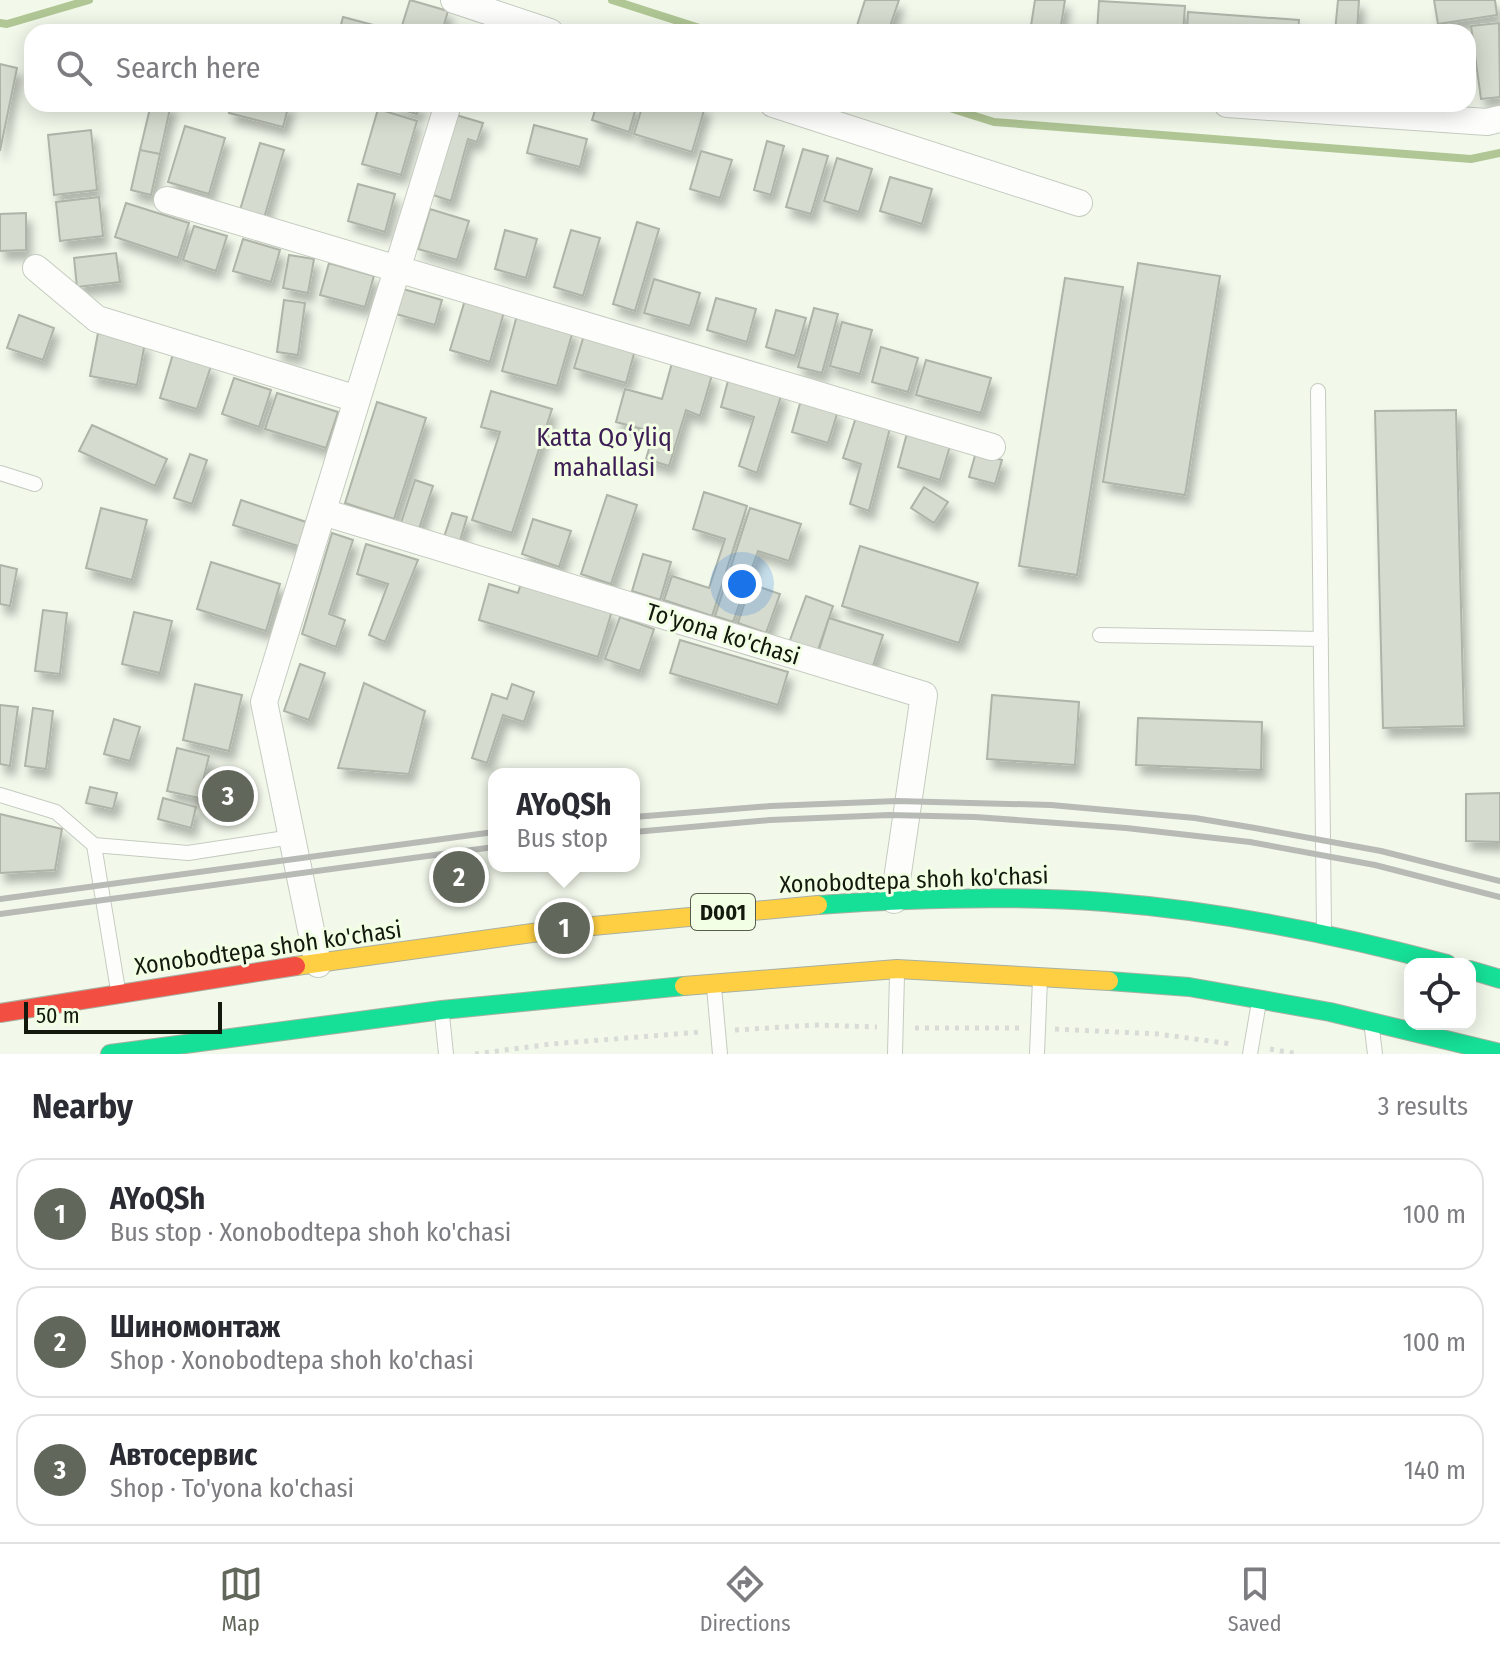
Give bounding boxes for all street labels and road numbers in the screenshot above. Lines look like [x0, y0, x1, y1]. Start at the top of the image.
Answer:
street label: To'yona ko'chasi [643, 597, 803, 671]
street label: Xonobodtepa shoh ko'chasi [779, 861, 1049, 899]
road number: D001 [691, 894, 755, 930]
street label: Xonobodtepa shoh ko'chasi [133, 915, 403, 981]

